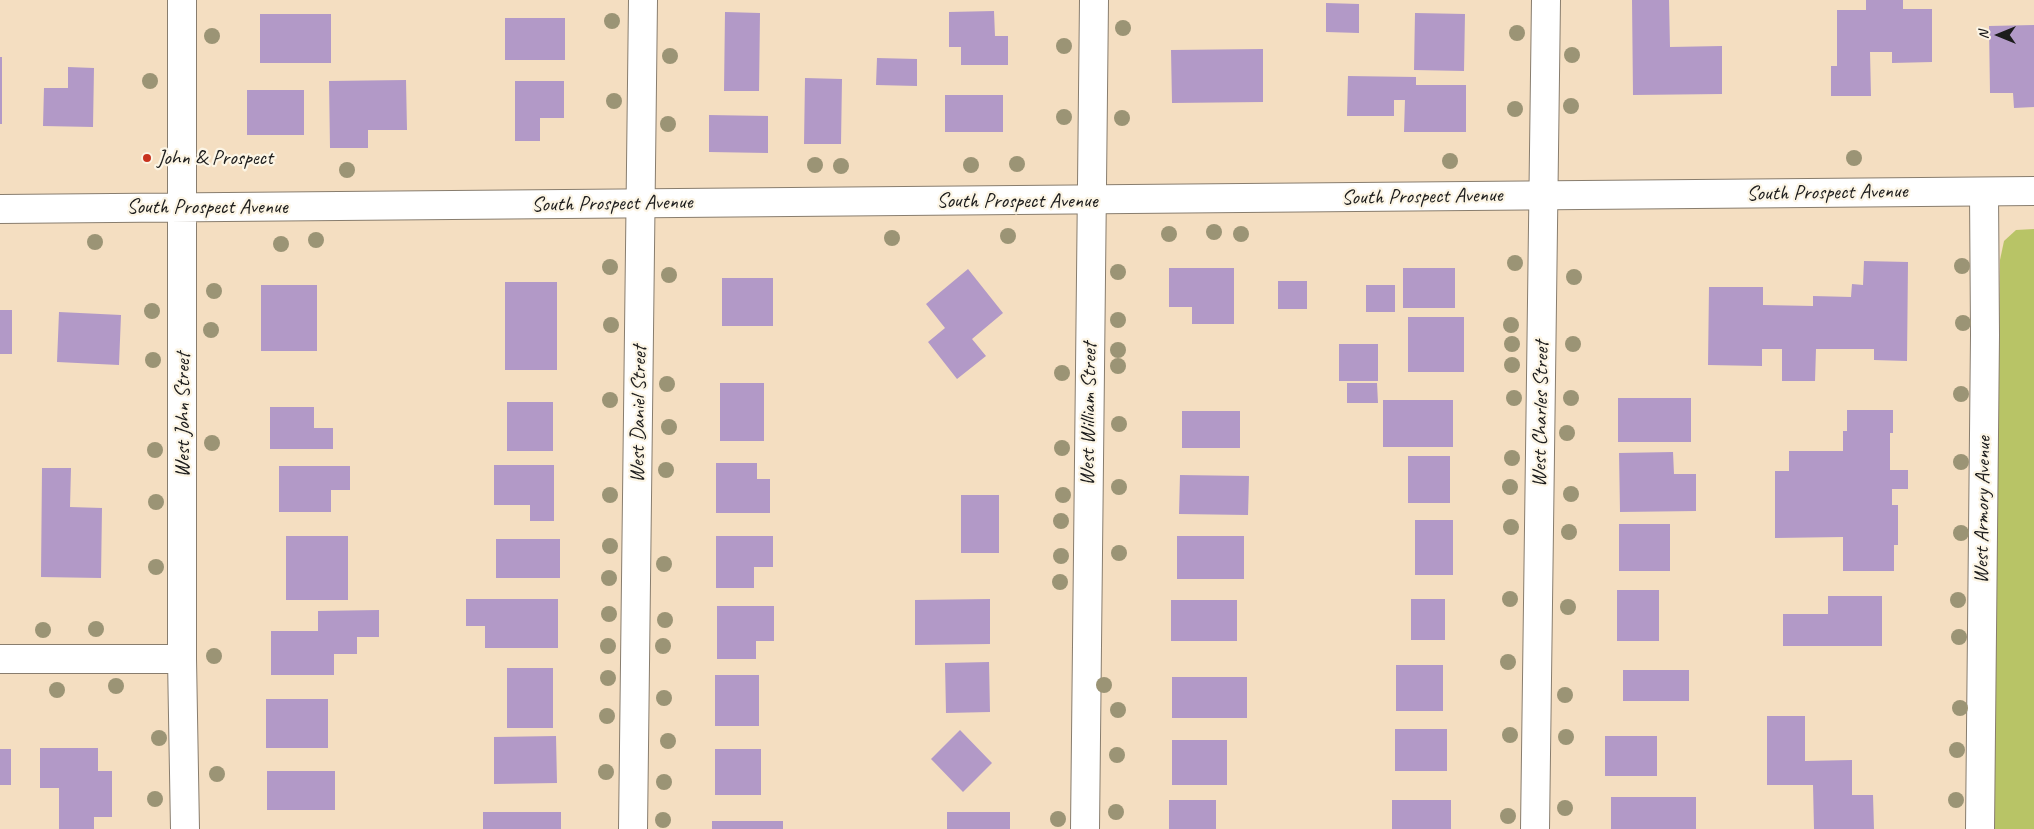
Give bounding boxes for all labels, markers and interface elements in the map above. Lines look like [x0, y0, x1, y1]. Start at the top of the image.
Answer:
north arrow [1974, 10, 2024, 60]
text: N [1975, 31, 1992, 39]
place label: John & Prospect [157, 145, 273, 171]
marker: John & Prospect [141, 152, 153, 164]
street label: South Prospect Avenue [1746, 179, 1908, 207]
street label: South Prospect Avenue [1341, 183, 1503, 211]
street label: South Prospect Avenue [936, 188, 1098, 214]
street label: South Prospect Avenue [531, 190, 693, 218]
street label: South Prospect Avenue [126, 194, 288, 220]
street label: West Charles Street [1527, 341, 1555, 487]
street label: West William Street [1075, 342, 1103, 486]
street label: West Daniel Street [625, 345, 653, 483]
street label: West John Street [170, 353, 196, 477]
street label: West Armory Avenue [1969, 436, 1997, 584]

